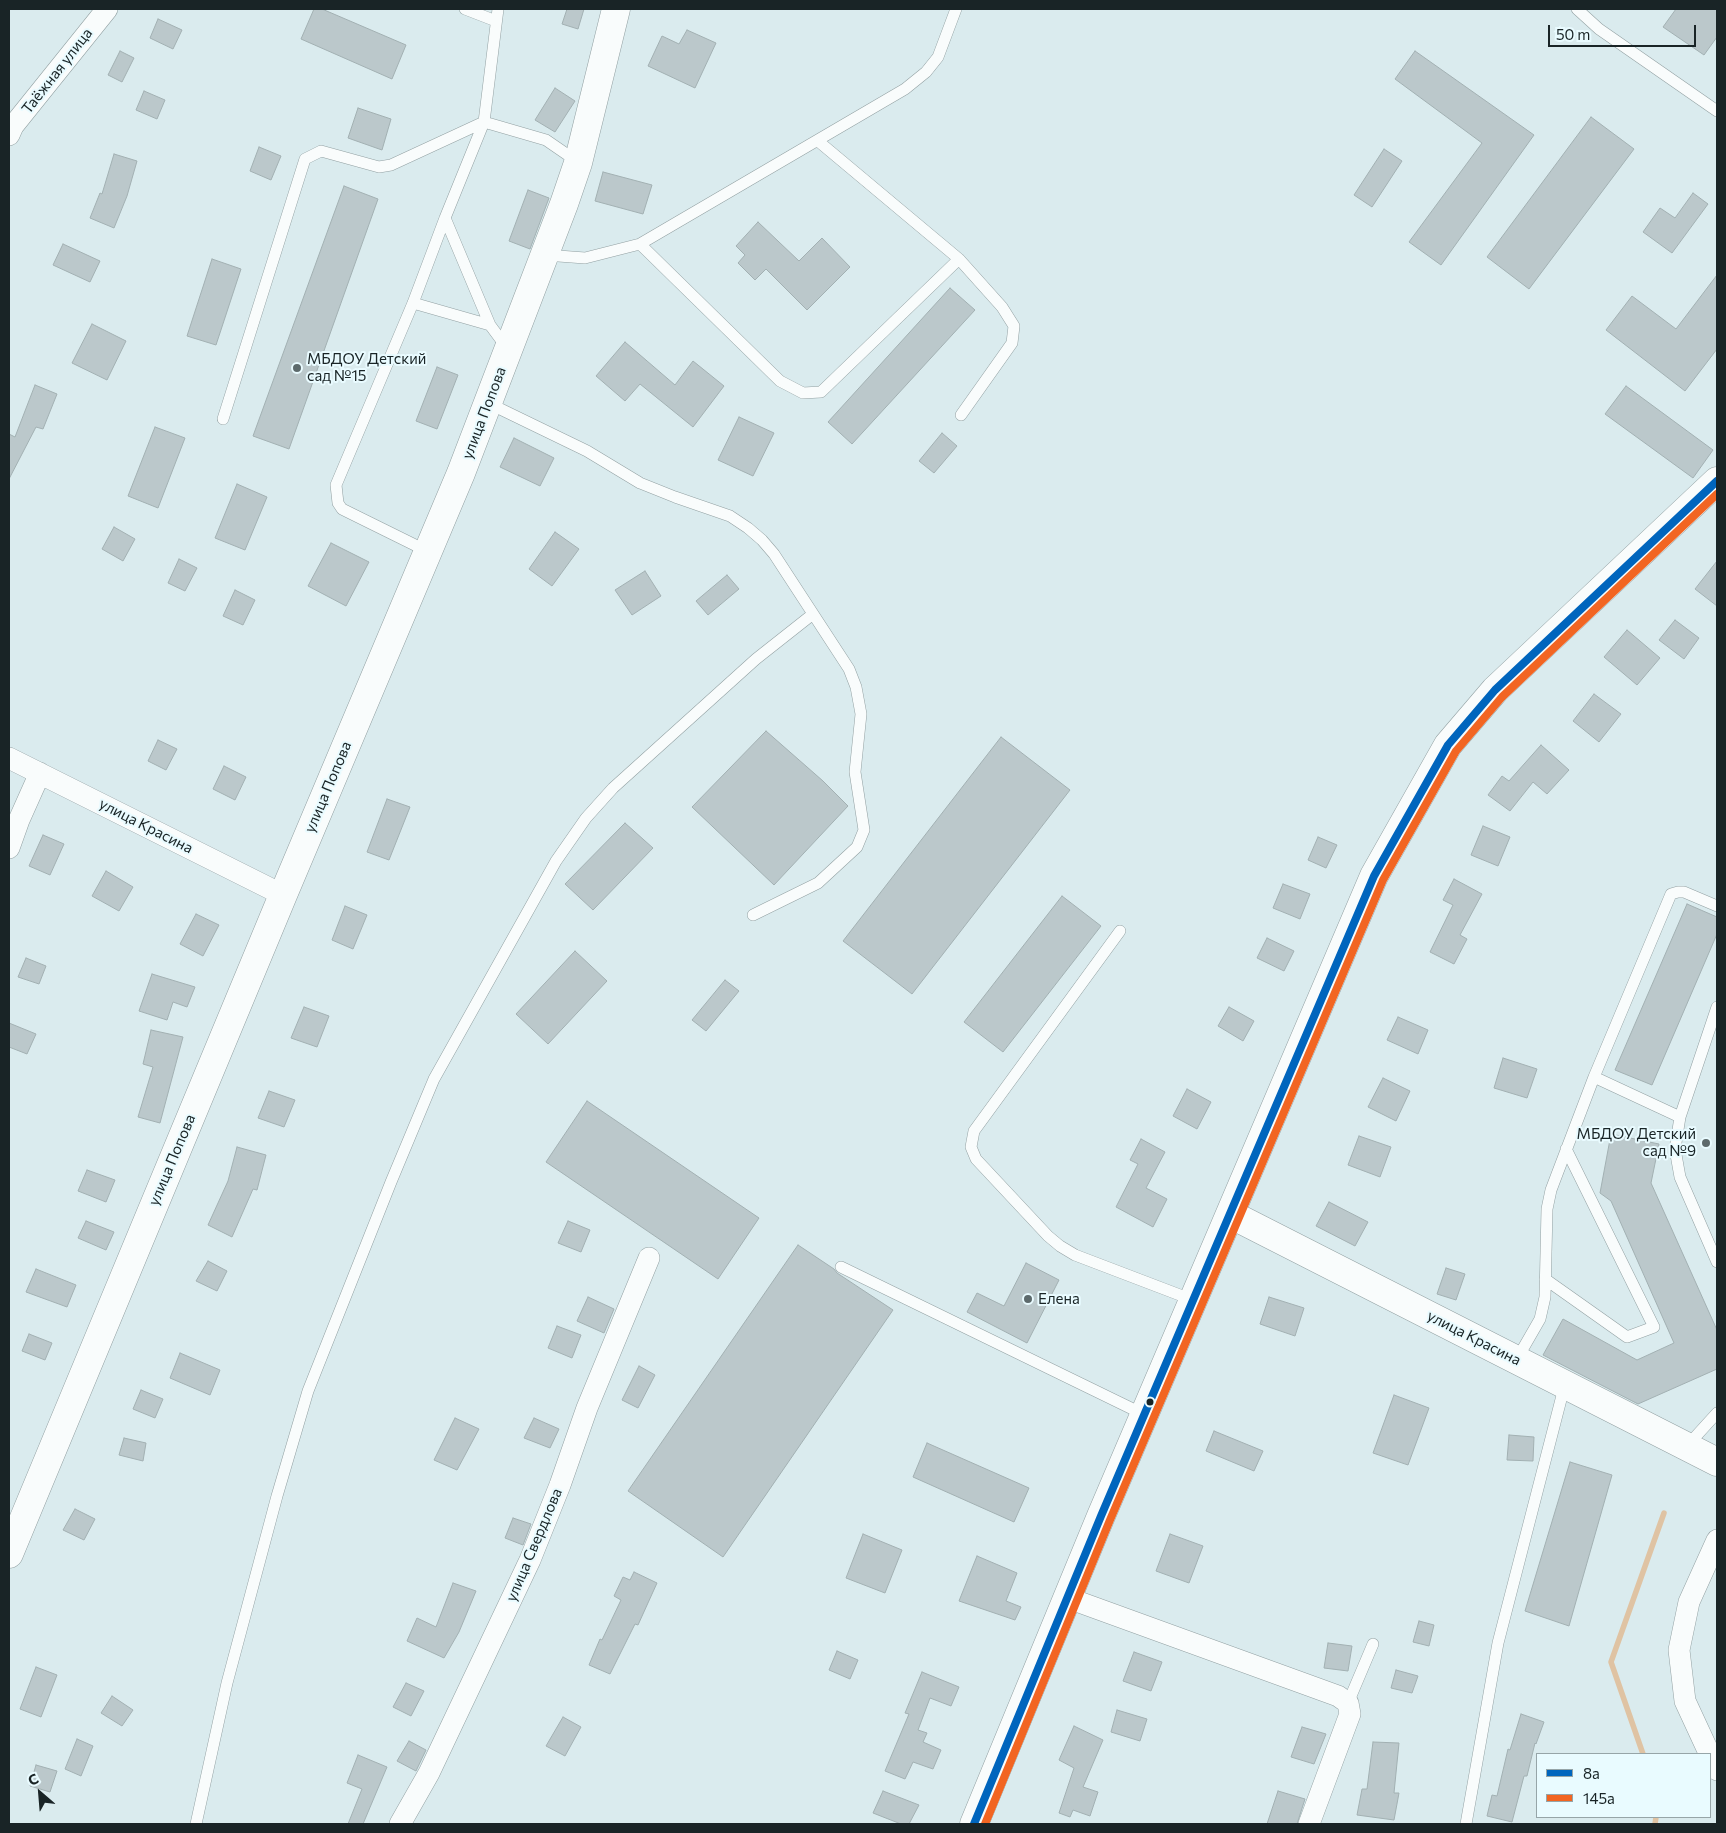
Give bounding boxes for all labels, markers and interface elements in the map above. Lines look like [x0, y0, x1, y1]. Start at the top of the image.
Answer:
scale bar [1551, 15, 1698, 47]
street label: Таёжная улица [18, 24, 96, 118]
text: 50 m [1556, 25, 1590, 43]
place label: МБДОУ Детский сад №15 [307, 350, 426, 385]
marker: МБДОУ Детский сад №15 [291, 362, 303, 374]
street label: улица Попова [458, 364, 510, 462]
street label: улица Попова [301, 739, 355, 835]
street label: улица Красина [96, 795, 196, 857]
street label: улица Попова [145, 1112, 199, 1208]
place label: МБДОУ Детский сад №9 [1577, 1125, 1696, 1160]
marker: МБДОУ Детский сад №9 [1700, 1137, 1712, 1149]
place label: Елена [1038, 1290, 1080, 1308]
marker: Елена [1022, 1293, 1034, 1305]
street label: улица Красина [1424, 1307, 1524, 1369]
unlabelled marker [1145, 1397, 1155, 1407]
street label: улица Свердлова [502, 1486, 566, 1604]
legend [1536, 1753, 1711, 1818]
text: 8а [1583, 1764, 1600, 1782]
north arrow [15, 1768, 65, 1818]
text: С [25, 1769, 41, 1789]
text: 145а [1583, 1789, 1615, 1807]

